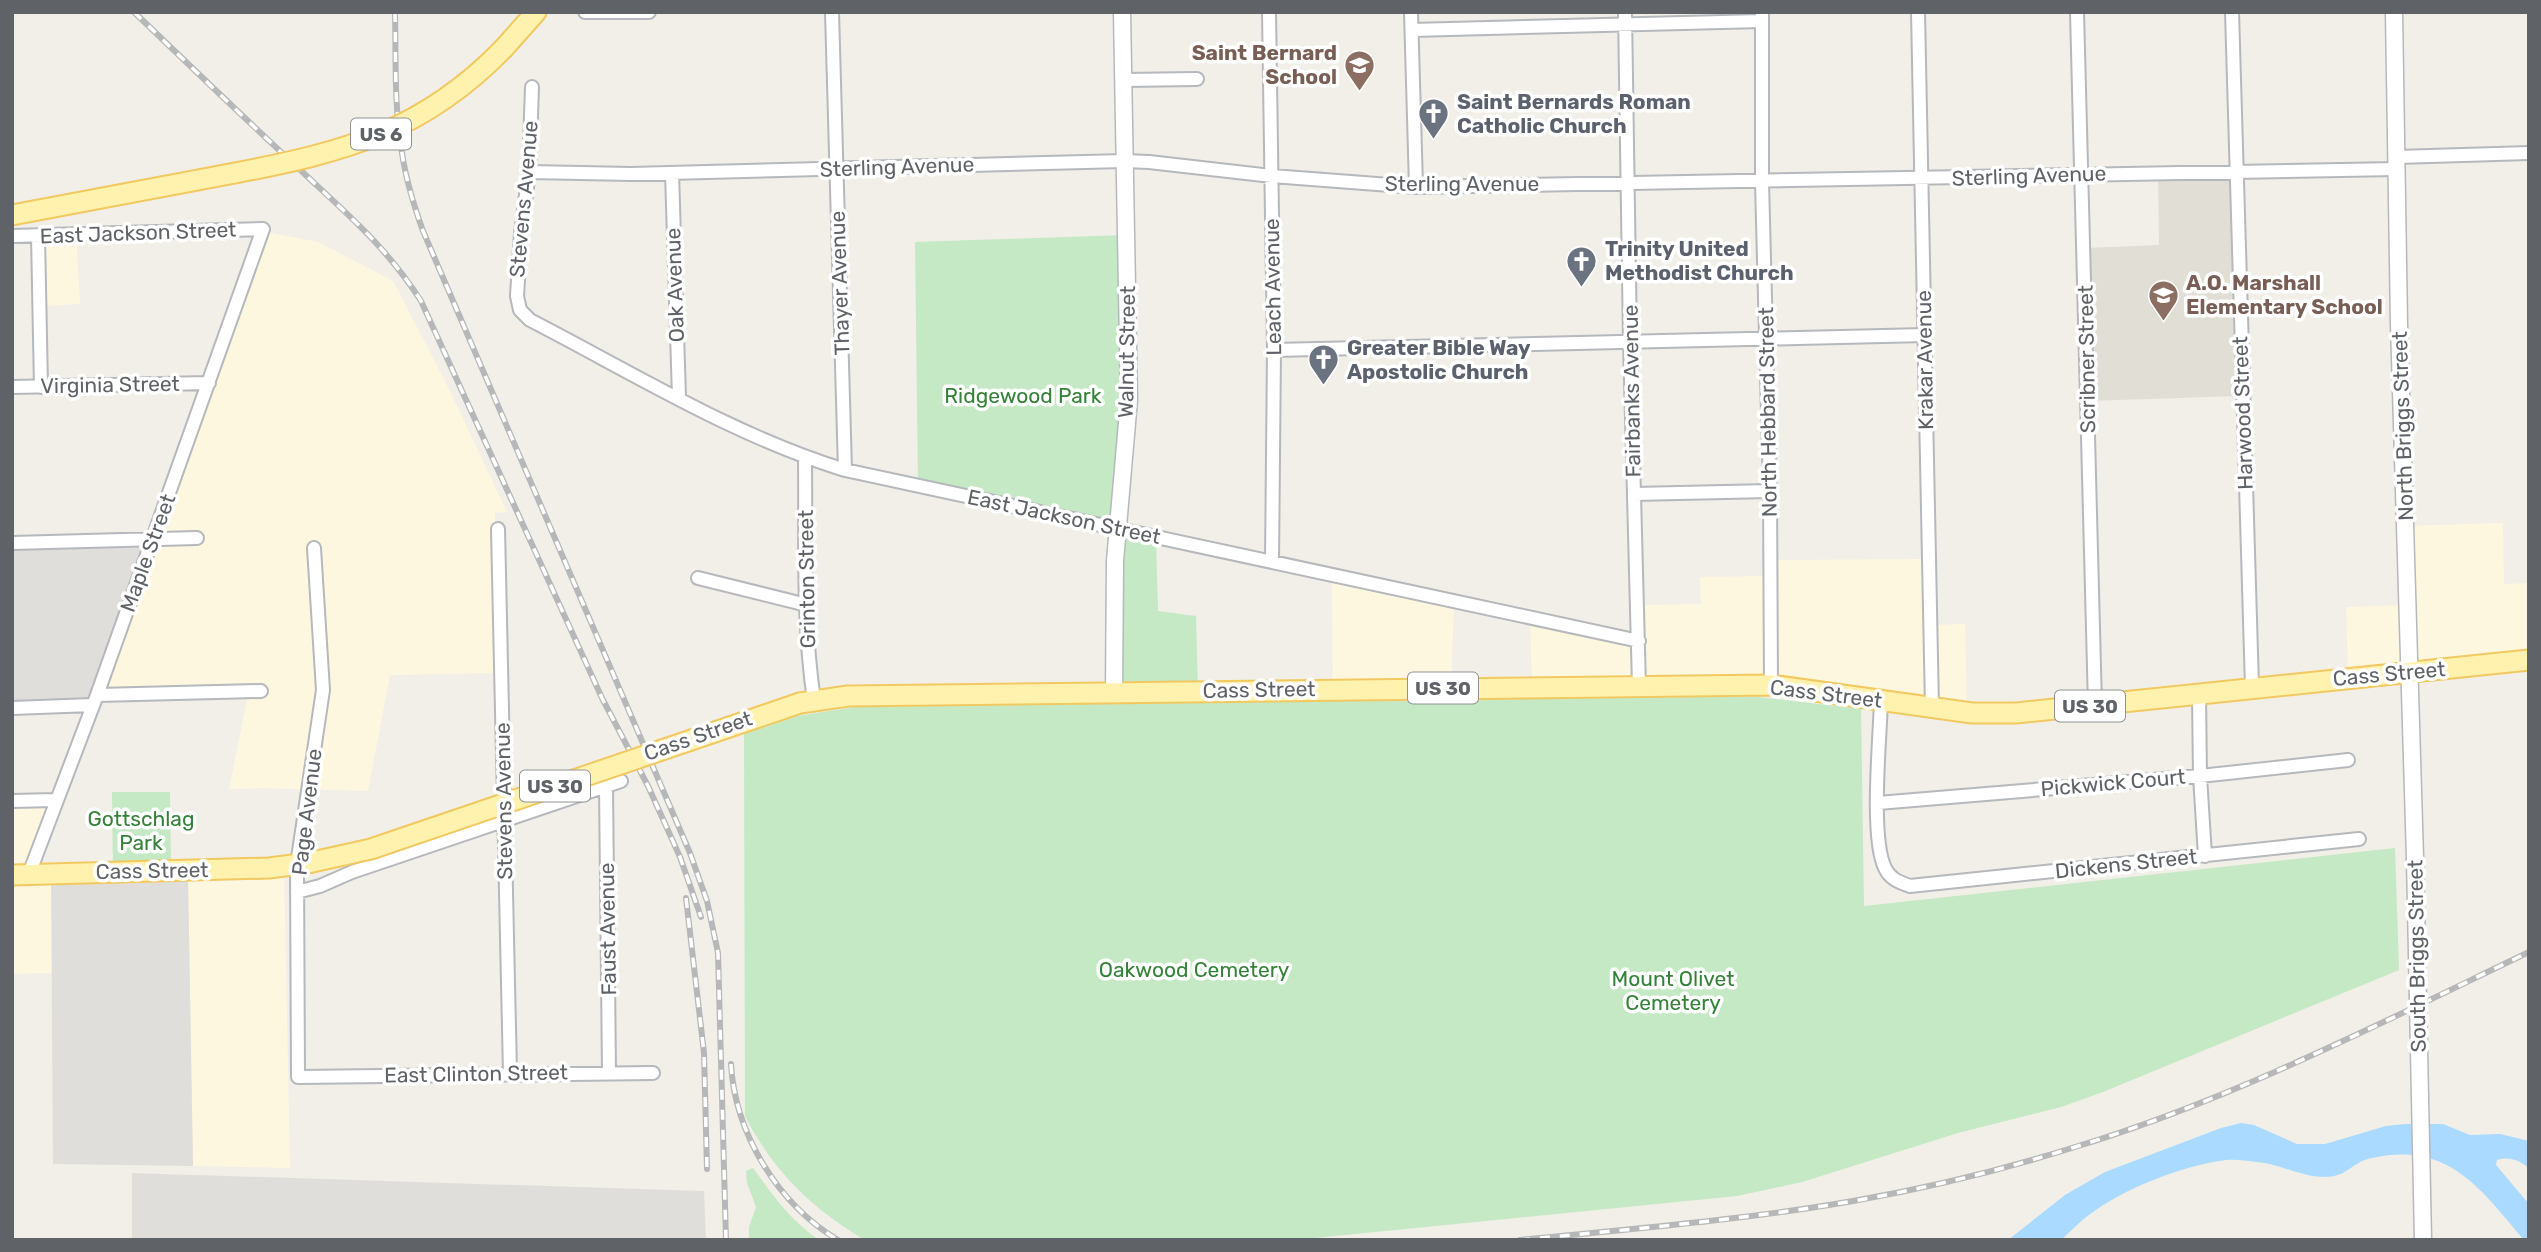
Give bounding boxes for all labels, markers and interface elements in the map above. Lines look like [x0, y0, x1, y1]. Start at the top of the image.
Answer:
place label: Saint Bernard School [1192, 40, 1337, 89]
school or university icon: Saint Bernard School [1343, 48, 1377, 92]
place label: Saint Bernards Roman Catholic Church [1457, 89, 1691, 138]
church icon: Saint Bernards Roman Catholic Church [1417, 97, 1451, 141]
road number: US 6 [351, 118, 411, 150]
street label: Stevens Avenue [504, 120, 543, 278]
street label: Sterling Avenue [819, 151, 975, 182]
street label: Sterling Avenue [1951, 160, 2107, 191]
street label: Sterling Avenue [1385, 171, 1539, 196]
street label: Thayer Avenue [824, 210, 855, 356]
street label: East Jackson Street [39, 217, 237, 248]
street label: Leach Avenue [1259, 218, 1286, 356]
street label: Oak Avenue [660, 227, 689, 343]
place label: Trinity United Methodist Church [1605, 236, 1794, 285]
church icon: Trinity United Methodist Church [1565, 244, 1599, 288]
place label: A.O. Marshall Elementary School [2186, 270, 2383, 319]
school or university icon: A.O. Marshall Elementary School [2146, 278, 2180, 322]
street label: Scribner Street [2073, 285, 2100, 433]
street label: Walnut Street [1113, 286, 1140, 418]
street label: Krakar Avenue [1911, 290, 1938, 430]
street label: Fairbanks Avenue [1617, 304, 1646, 478]
street label: North Hebbard Street [1753, 307, 1782, 517]
street label: North Briggs Street [2387, 331, 2418, 521]
place label: Greater Bible Way Apostolic Church [1347, 335, 1531, 384]
street label: Harwood Street [2227, 336, 2258, 490]
church icon: Greater Bible Way Apostolic Church [1307, 343, 1341, 387]
street label: Virginia Street [40, 371, 180, 398]
park label: Ridgewood Park [944, 383, 1102, 408]
street label: East Jackson Street [965, 484, 1163, 549]
street label: Maple Street [115, 491, 180, 615]
street label: Grinton Street [793, 509, 820, 649]
street label: Cass Street [2332, 656, 2446, 691]
road number: US 30 [1408, 673, 1478, 704]
street label: Cass Street [1769, 674, 1884, 713]
street label: Cass Street [1202, 676, 1316, 703]
road number: US 30 [2055, 691, 2125, 722]
street label: Cass Street [640, 705, 755, 766]
street label: Stevens Avenue [490, 722, 517, 880]
street label: Page Avenue [286, 747, 327, 877]
street label: Pickwick Court [2040, 764, 2186, 801]
road number: US 30 [520, 771, 590, 802]
park label: Gottschlag Park [88, 806, 195, 855]
street label: Dickens Street [2054, 844, 2198, 883]
street label: Cass Street [95, 857, 209, 884]
street label: South Briggs Street [2402, 859, 2431, 1053]
street label: Faust Avenue [594, 862, 621, 996]
park label: Oakwood Cemetery [1099, 957, 1290, 982]
park label: Mount Olivet Cemetery [1612, 966, 1734, 1015]
street label: East Clinton Street [384, 1059, 568, 1088]

